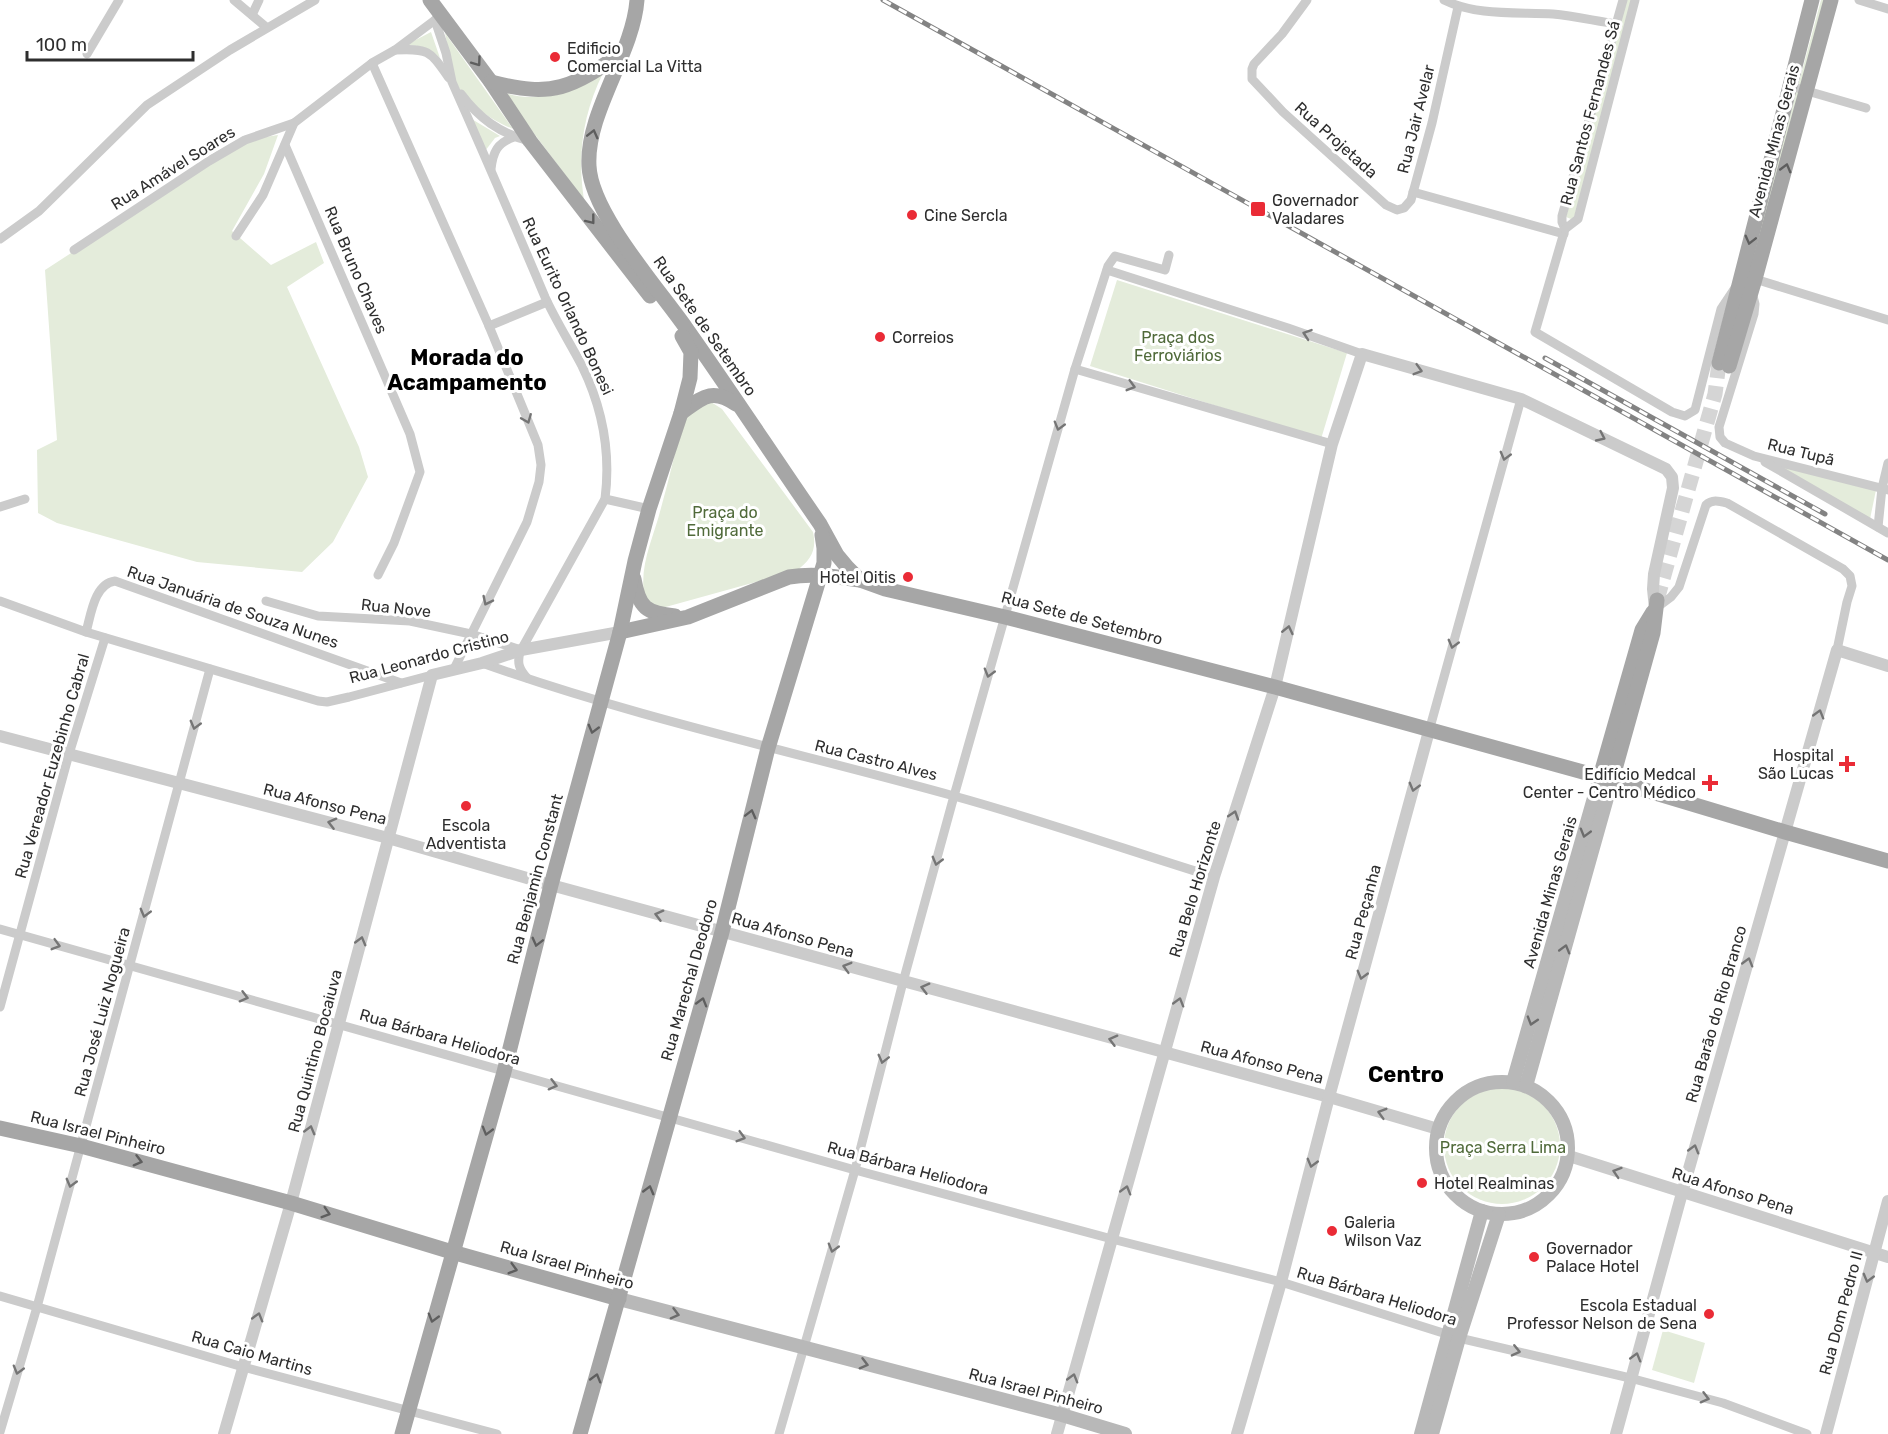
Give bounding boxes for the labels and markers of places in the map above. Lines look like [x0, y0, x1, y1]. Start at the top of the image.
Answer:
place label: Edificio Comercial La Vitta [567, 39, 702, 76]
marker: Edificio Comercial La Vitta [548, 50, 562, 64]
place label: Governador Valadares [1272, 191, 1359, 228]
marker: Governador Valadares [1249, 200, 1267, 218]
place label: Cine Sercla [924, 206, 1008, 225]
marker: Cine Sercla [905, 208, 919, 222]
place label: Correios [892, 328, 954, 347]
marker: Correios [873, 330, 887, 344]
place label: Hotel Oitis [819, 568, 896, 587]
marker: Hotel Oitis [901, 570, 915, 584]
place label: Hospital São Lucas [1758, 746, 1834, 783]
marker: Hospital São Lucas [1838, 755, 1856, 773]
place label: Edifício Medcal Center - Centro Médico [1523, 765, 1696, 802]
marker: Edifício Medcal Center - Centro Médico [1701, 774, 1719, 792]
marker: Escola Adventista [459, 799, 473, 813]
place label: Escola Adventista [426, 816, 506, 853]
place label: Hotel Realminas [1434, 1174, 1554, 1193]
marker: Hotel Realminas [1415, 1176, 1429, 1190]
place label: Galeria Wilson Vaz [1344, 1213, 1422, 1250]
marker: Galeria Wilson Vaz [1325, 1224, 1339, 1238]
place label: Governador Palace Hotel [1546, 1239, 1639, 1276]
marker: Governador Palace Hotel [1527, 1250, 1541, 1264]
place label: Escola Estadual Professor Nelson de Sena [1507, 1296, 1697, 1333]
marker: Escola Estadual Professor Nelson de Sena [1702, 1307, 1716, 1321]

